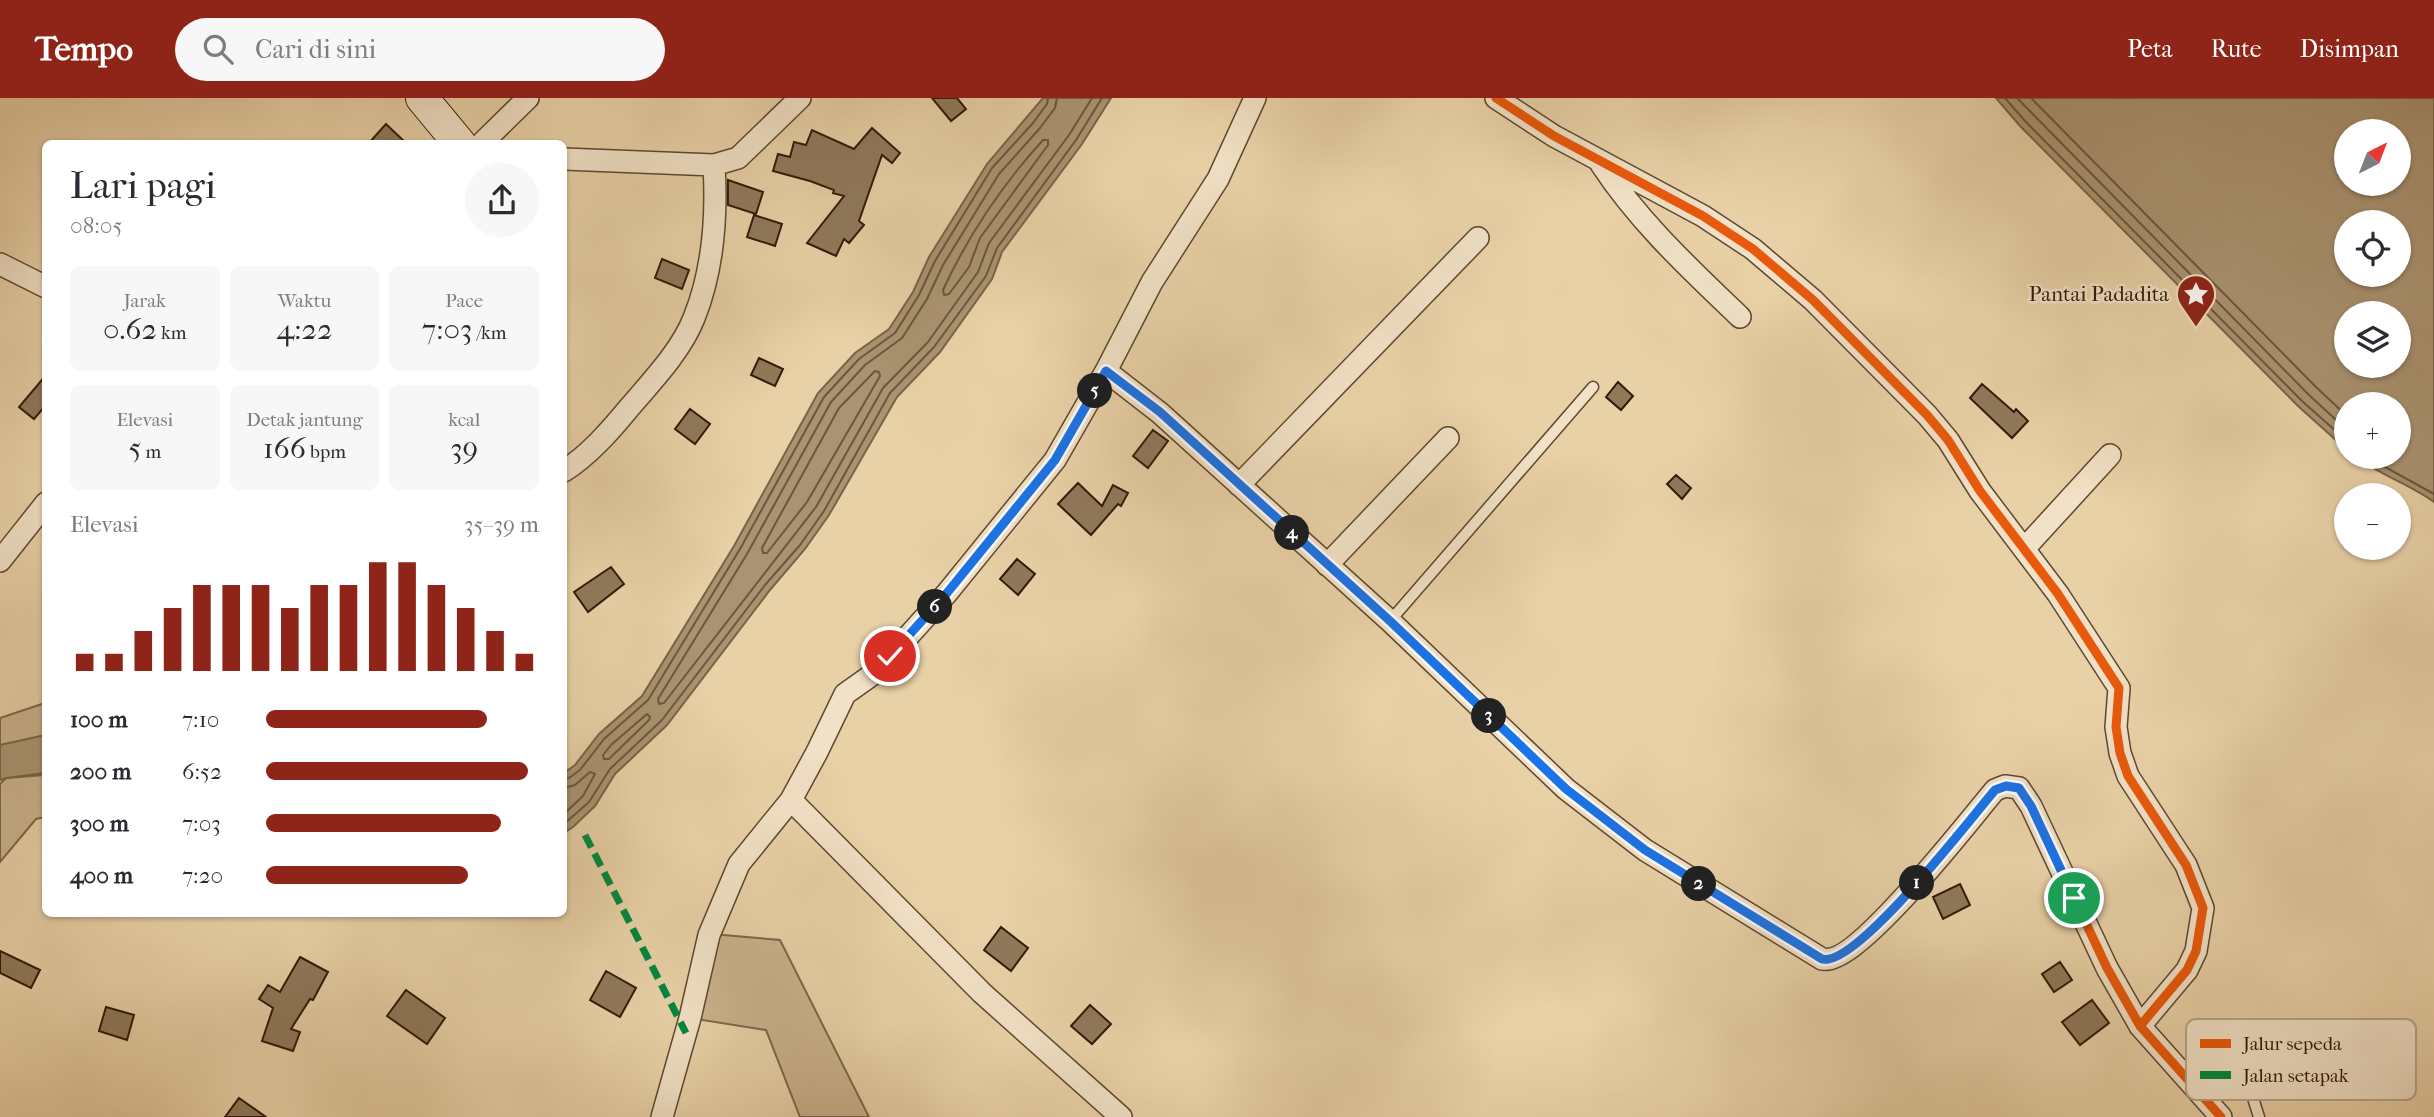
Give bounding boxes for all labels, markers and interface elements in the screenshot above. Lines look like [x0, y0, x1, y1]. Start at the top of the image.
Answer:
search box [175, 18, 665, 81]
text: Tempo [35, 30, 133, 69]
icon: search [199, 30, 237, 68]
text: Cari di sini [255, 34, 376, 65]
text: Peta [2127, 35, 2173, 63]
text: Rute [2211, 35, 2262, 63]
text: Disimpan [2300, 35, 2399, 63]
north arrow [2334, 119, 2412, 196]
map controls [2334, 119, 2411, 560]
text: Lari pagi [70, 163, 216, 208]
button: share [465, 163, 539, 237]
button: locate [2334, 210, 2411, 287]
text: 08:05 [70, 212, 122, 239]
place icon: Pantai Padadita [2175, 273, 2217, 328]
place label: Pantai Padadita [2029, 282, 2169, 306]
text: Jarak [124, 290, 166, 312]
text: Waktu [278, 290, 331, 312]
text: Pace [445, 290, 483, 312]
button: layers [2334, 301, 2411, 378]
text: 0.62 [103, 312, 157, 347]
text: 4:22 [277, 312, 332, 347]
text: 7:03 [422, 312, 472, 347]
text: km [157, 322, 187, 344]
text: /km [472, 322, 507, 344]
pin: 5 [1078, 374, 1112, 408]
text: 5 [1090, 379, 1099, 401]
button: + [2334, 392, 2411, 469]
text: Elevasi [116, 409, 173, 431]
text: Detak jantung [246, 409, 363, 431]
text: kcal [448, 409, 480, 431]
text: 5 [128, 431, 141, 466]
text: 166 [263, 431, 306, 466]
text: 39 [450, 431, 478, 466]
text: m [141, 441, 161, 463]
text: bpm [306, 441, 346, 463]
button: − [2334, 483, 2411, 560]
text: Elevasi [70, 511, 139, 538]
text: 35–39 m [464, 511, 539, 538]
pin: 4 [1274, 516, 1310, 550]
text: 4 [1286, 521, 1297, 543]
pin: 6 [918, 589, 953, 624]
text: 6 [929, 595, 940, 617]
pin [860, 626, 920, 686]
icon: check [871, 637, 909, 675]
pin: 3 [1472, 698, 1506, 734]
text: 3 [1485, 704, 1492, 726]
text: 100 m [70, 706, 128, 733]
text: 7:10 [182, 706, 219, 733]
text: 200 m [70, 758, 131, 785]
text: 6:52 [182, 758, 222, 785]
text: 300 m [70, 810, 129, 837]
text: 7:03 [182, 810, 221, 837]
text: 400 m [70, 862, 133, 889]
text: 7:20 [182, 862, 223, 889]
pin: 2 [1682, 866, 1716, 902]
pin: 1 [1899, 866, 1934, 900]
pin [2044, 868, 2104, 928]
text: 1 [1913, 871, 1920, 893]
text: 2 [1694, 872, 1703, 894]
icon: arrive [2055, 879, 2093, 917]
legend [2186, 1019, 2416, 1100]
text: Jalur sepeda [2241, 1033, 2342, 1055]
text: Jalan setapak [2241, 1065, 2349, 1087]

